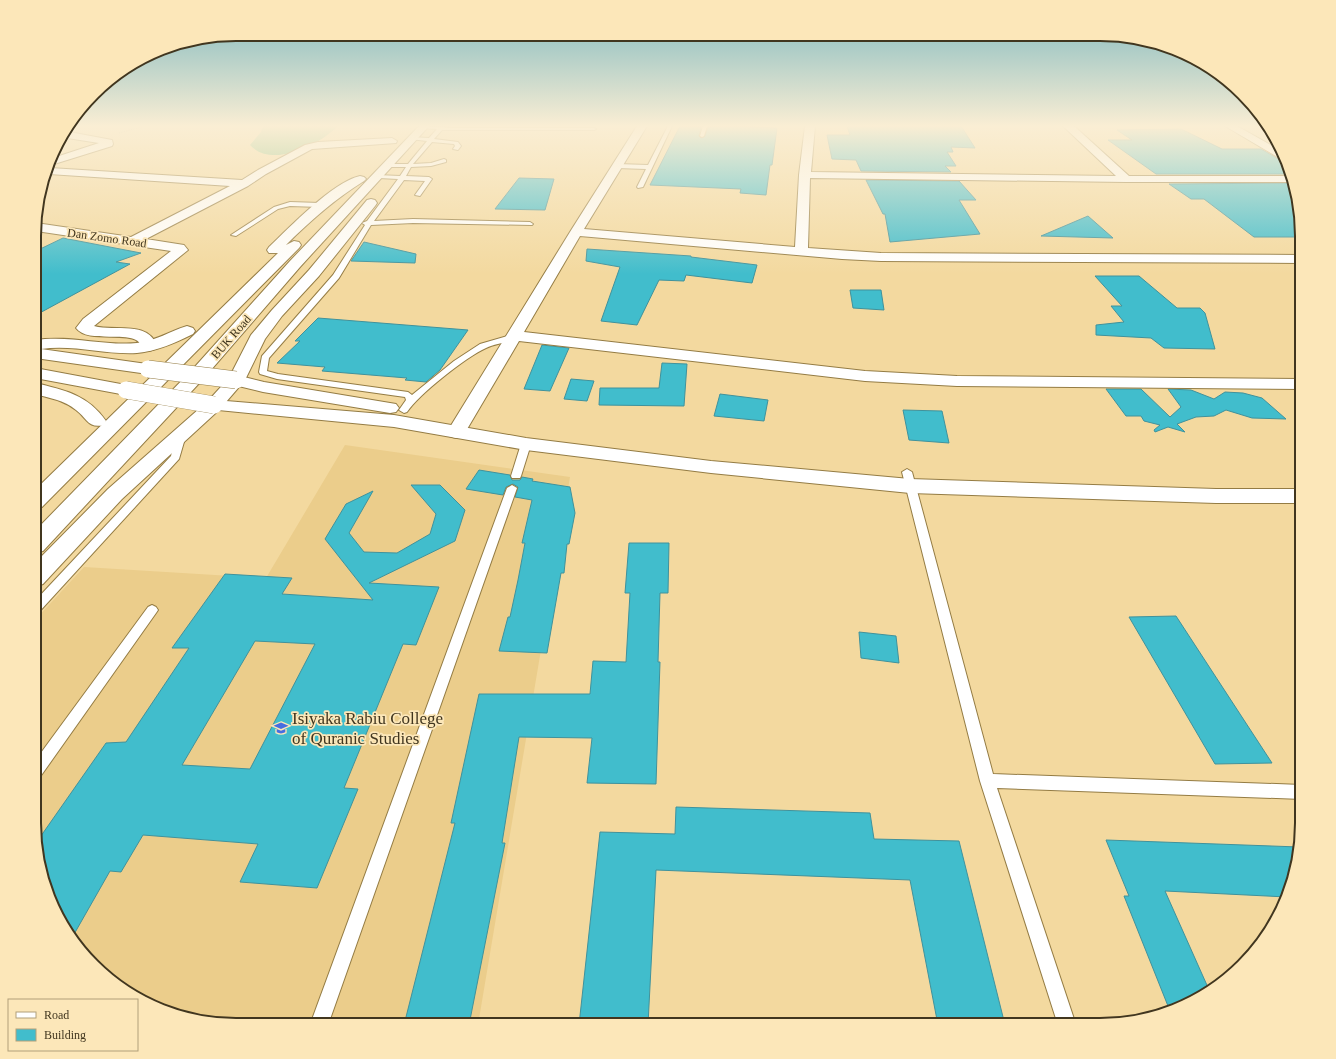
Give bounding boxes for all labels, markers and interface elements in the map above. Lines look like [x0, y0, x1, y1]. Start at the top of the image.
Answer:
street label: Dan Zomo Road [66, 226, 148, 250]
street label: BUK Road [208, 312, 254, 362]
place label: Isiyaka Rabiu College of Quranic Studies [292, 709, 443, 748]
school or university icon: Isiyaka Rabiu College of Quranic Studies [273, 720, 289, 736]
legend [8, 999, 138, 1051]
text: Road [44, 1008, 69, 1022]
text: Building [44, 1028, 86, 1042]

